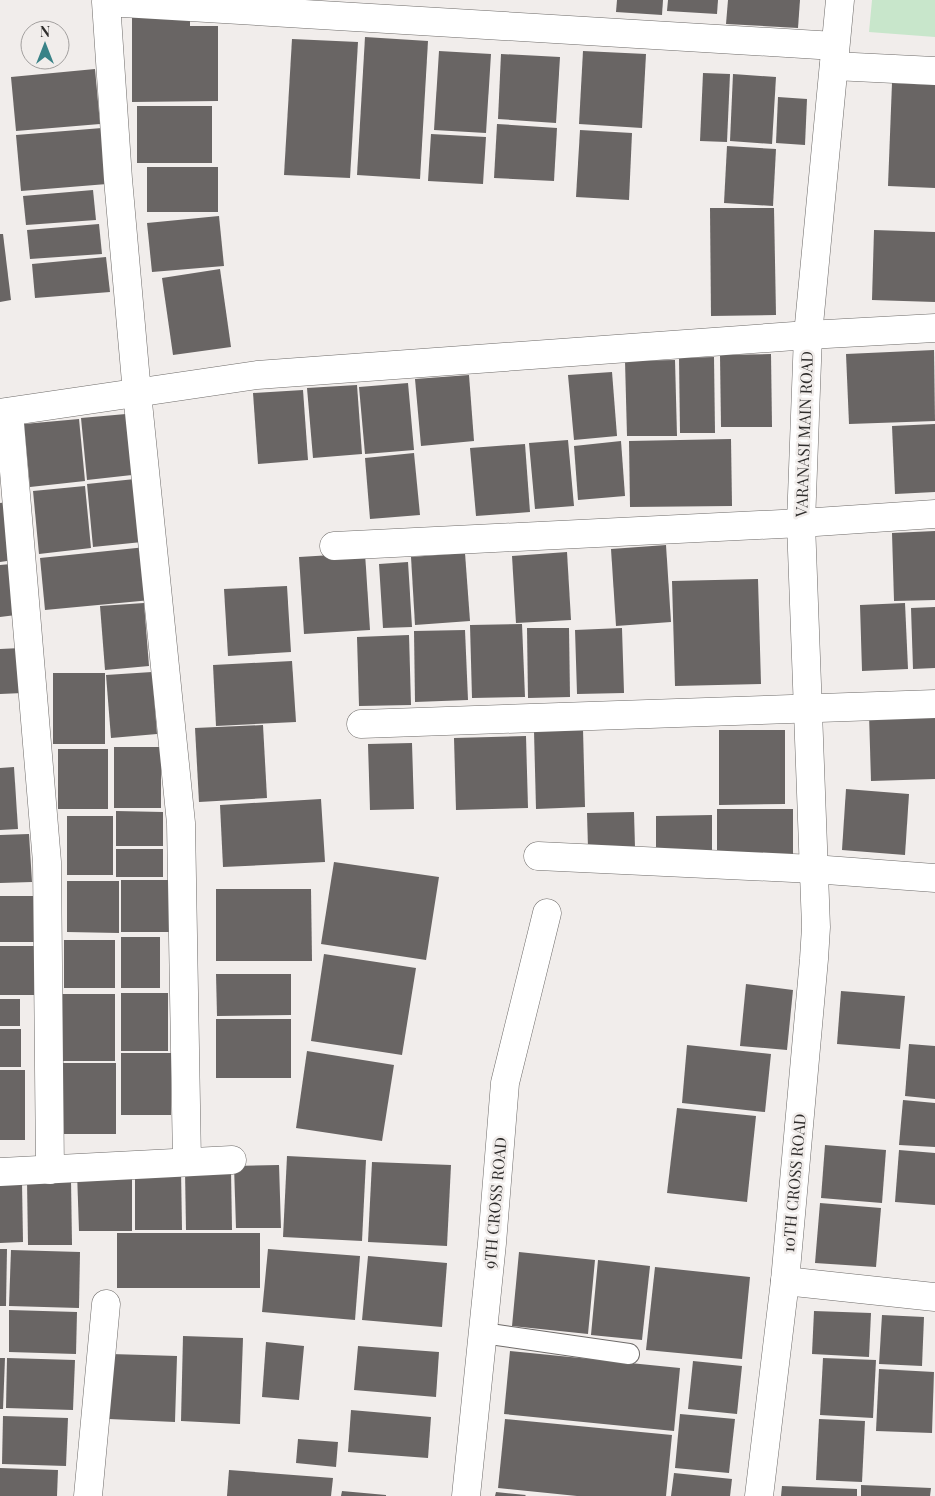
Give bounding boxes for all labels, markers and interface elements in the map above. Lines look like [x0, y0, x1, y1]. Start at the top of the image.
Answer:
north arrow [20, 20, 70, 70]
text: N [40, 22, 50, 41]
street label: VARANASI MAIN ROAD [790, 351, 817, 518]
street label: 10TH CROSS ROAD [777, 1113, 810, 1253]
street label: 9TH CROSS ROAD [478, 1136, 511, 1270]

